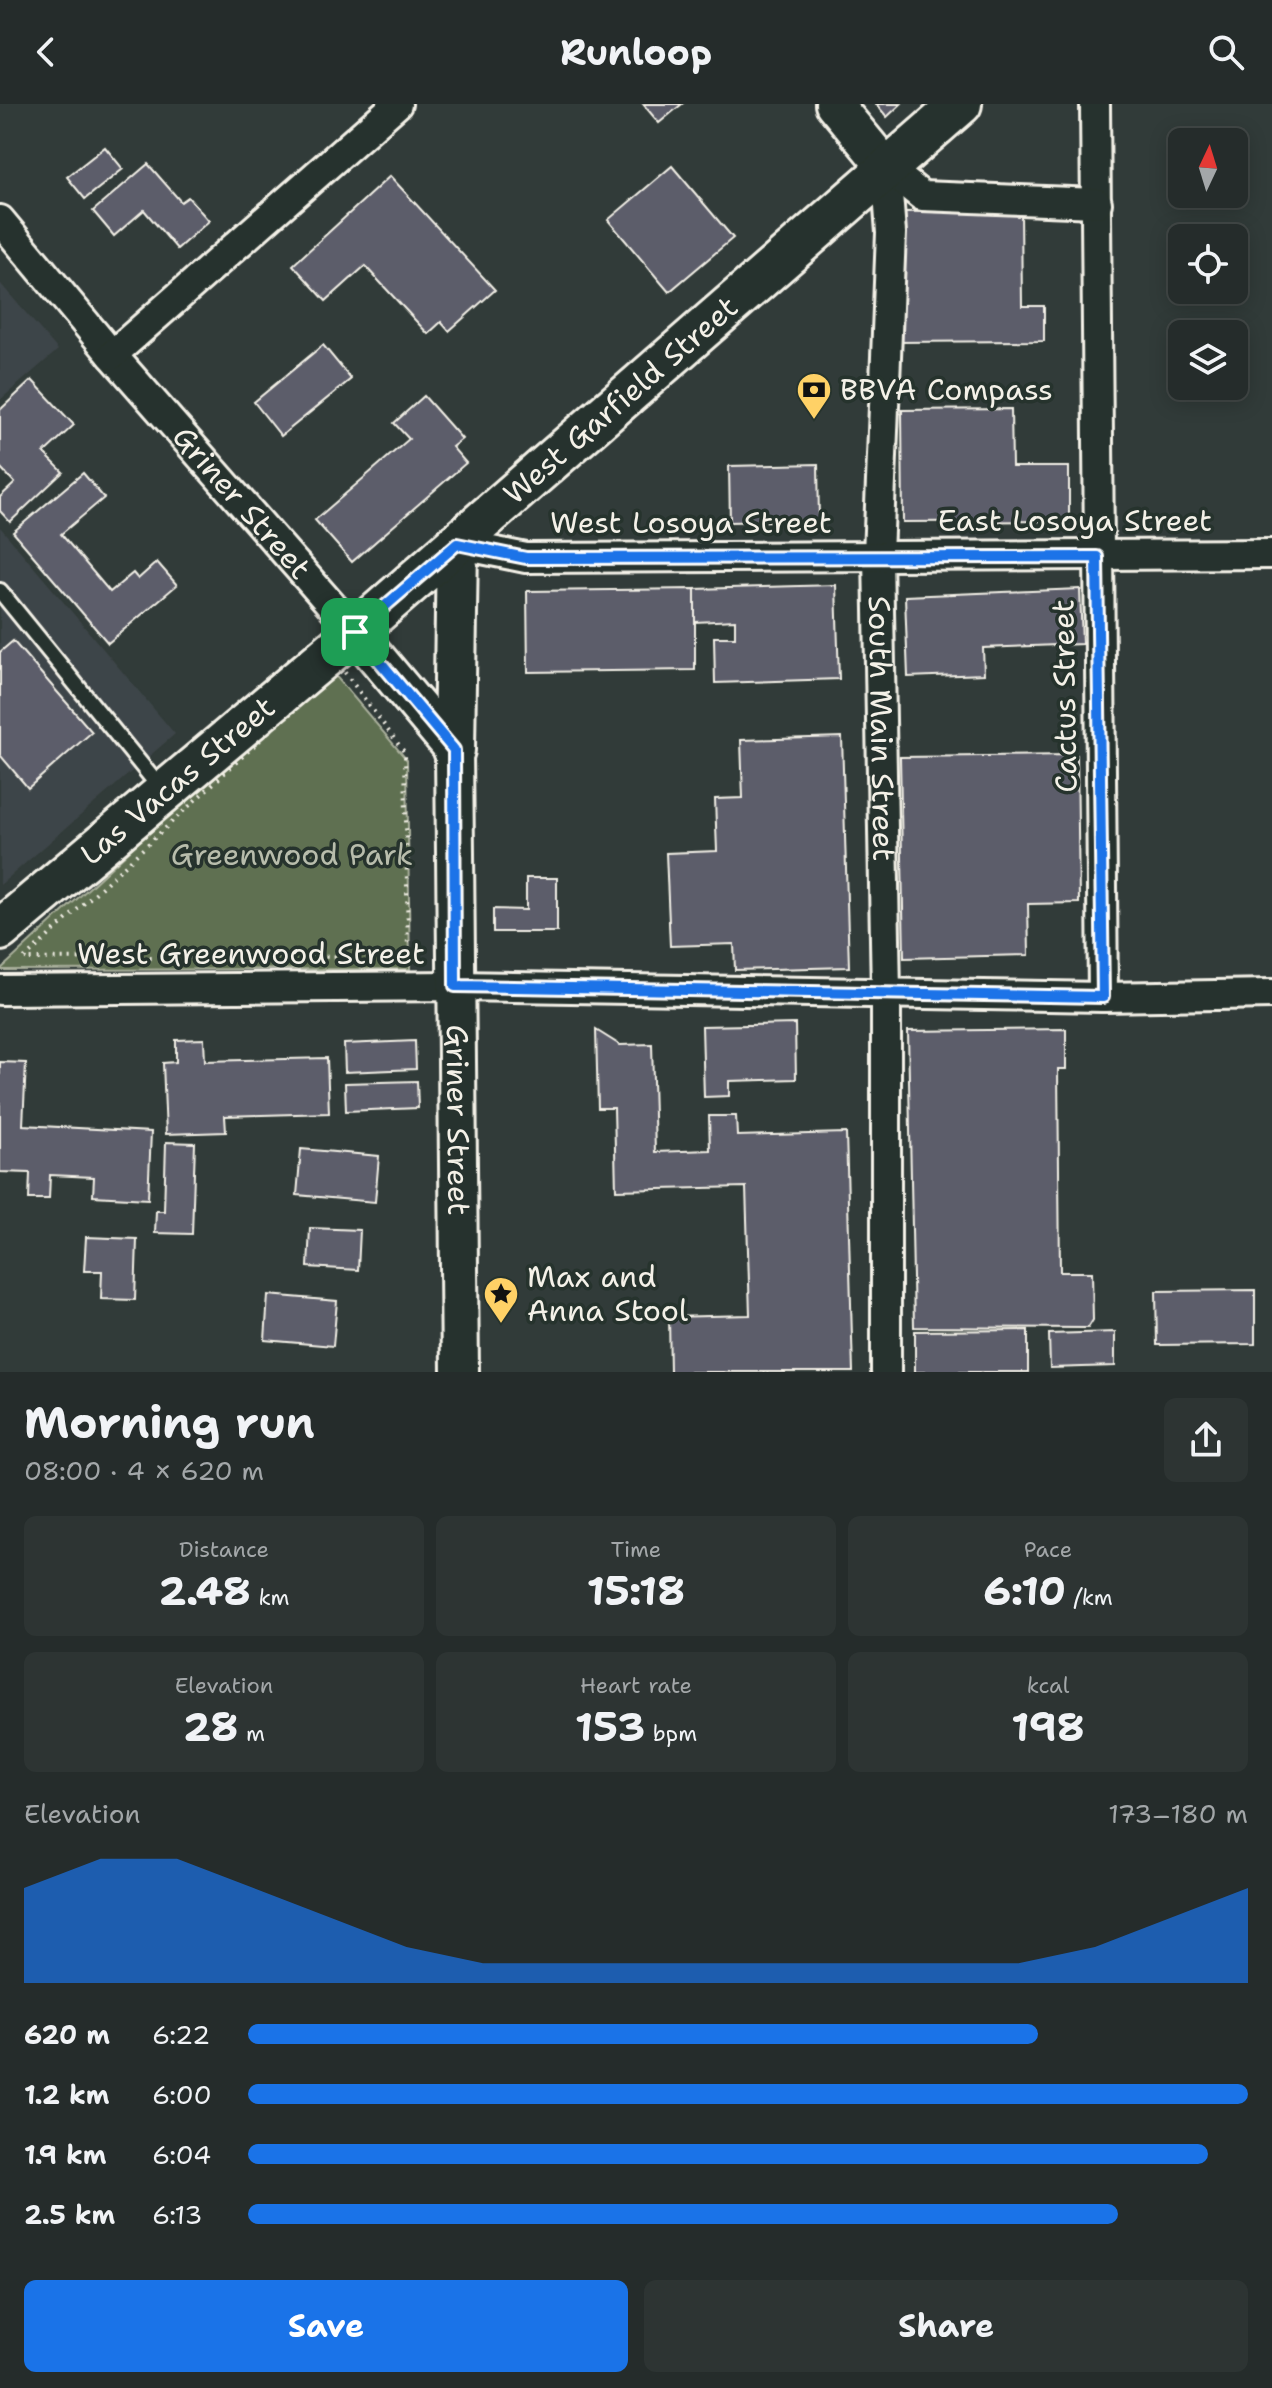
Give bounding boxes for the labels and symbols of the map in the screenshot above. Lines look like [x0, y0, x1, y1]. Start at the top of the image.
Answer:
north arrow [1168, 128, 1248, 208]
street label: West Garfield Street [494, 286, 747, 514]
place label: BBVA Compass [840, 369, 1053, 410]
bank icon: BBVA Compass [795, 371, 833, 421]
street label: Griner Street [164, 417, 320, 588]
street label: East Losoya Street [938, 500, 1212, 541]
street label: West Losoya Street [550, 502, 832, 543]
street label: South Main Street [859, 595, 905, 862]
pin [321, 598, 389, 666]
street label: Cactus Street [1042, 599, 1087, 793]
street label: Las Vacas Street [71, 687, 283, 874]
park label: Greenwood Park [171, 834, 413, 875]
street label: West Greenwood Street [77, 933, 425, 974]
street label: Griner Street [437, 1024, 479, 1216]
place label: Max and Anna Stool [527, 1256, 688, 1331]
place icon: Max and Anna Stool [482, 1275, 520, 1325]

